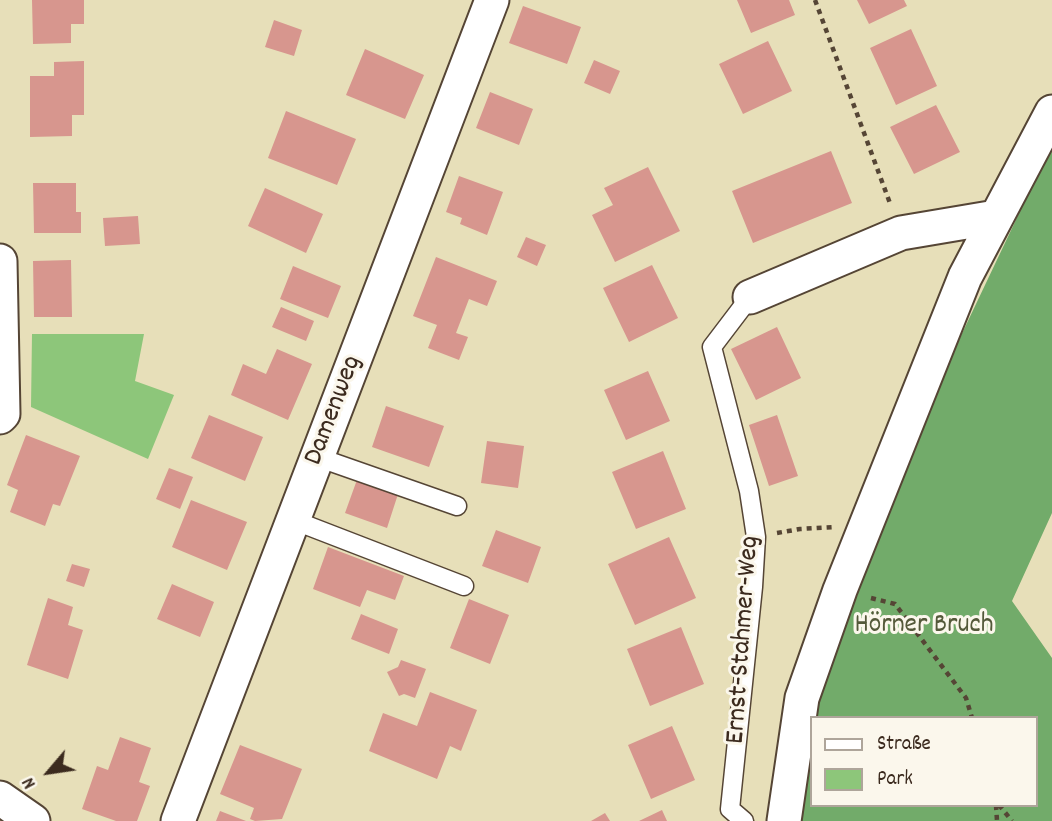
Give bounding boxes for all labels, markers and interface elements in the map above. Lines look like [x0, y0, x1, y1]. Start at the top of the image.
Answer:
street label: Damenweg [299, 351, 371, 471]
street label: Ernst-Stahmer-Weg [721, 535, 769, 745]
park label: Hörner Bruch [854, 610, 994, 644]
legend [810, 716, 1038, 807]
text: Straße [877, 730, 931, 760]
north arrow [14, 737, 84, 807]
text: Park [877, 765, 913, 795]
text: N [16, 772, 44, 793]

